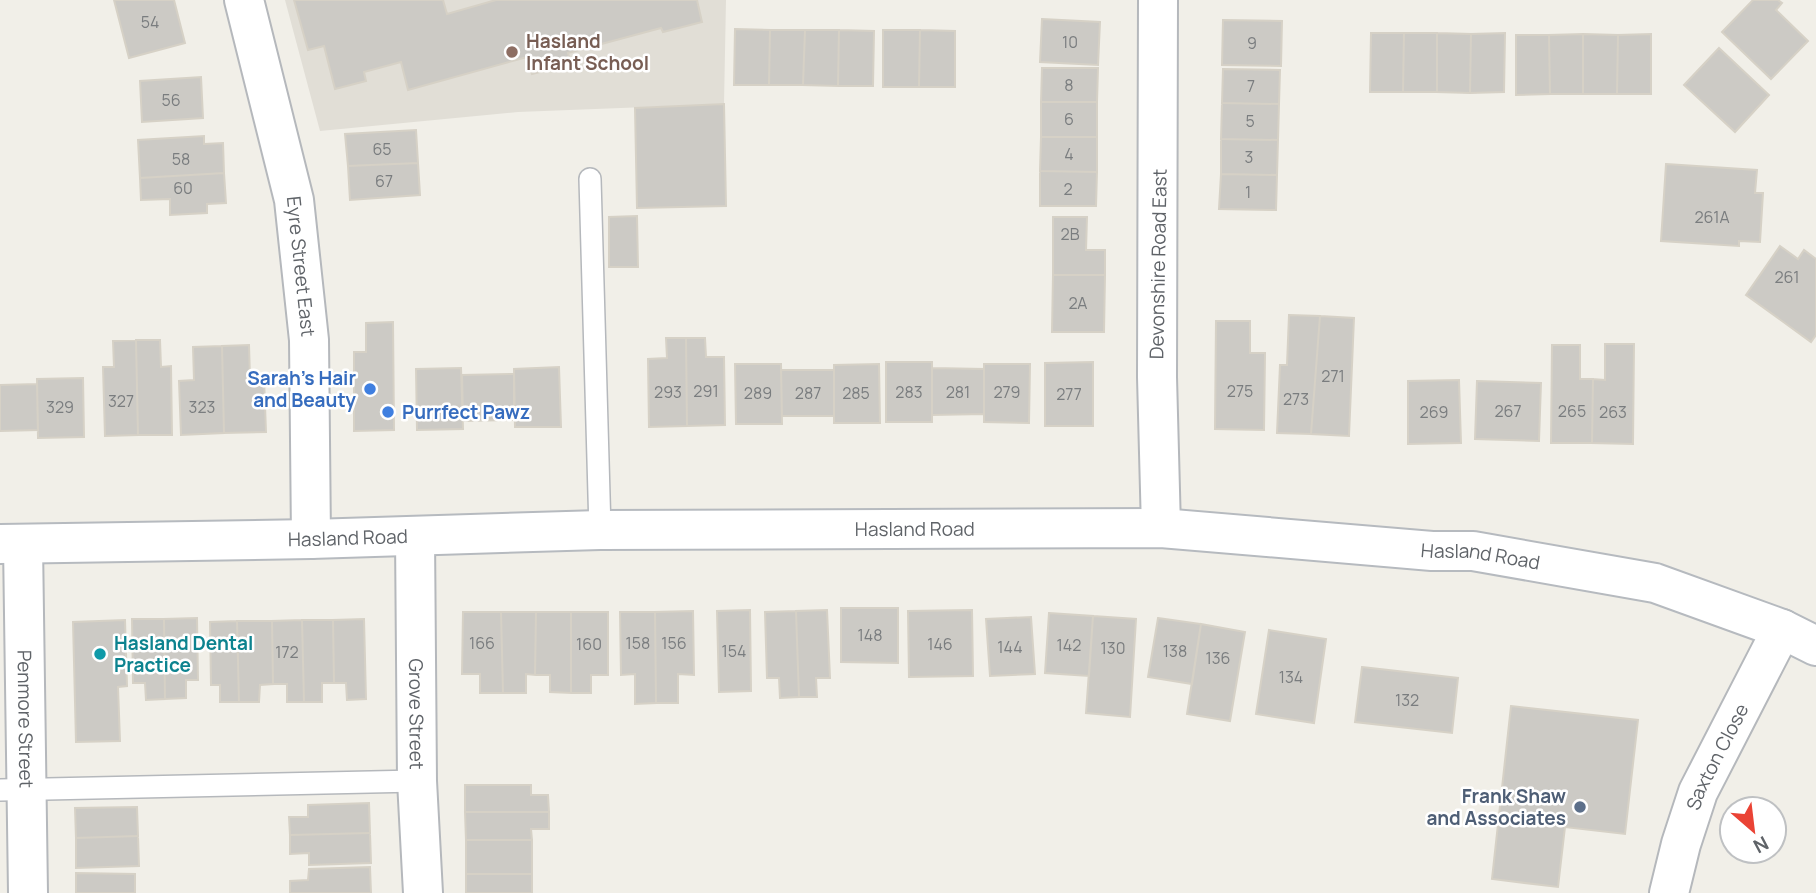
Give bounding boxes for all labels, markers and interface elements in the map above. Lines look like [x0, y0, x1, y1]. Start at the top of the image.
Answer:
house number: 54 [141, 11, 159, 33]
place label: Hasland Infant School [526, 28, 649, 76]
house number: 10 [1062, 31, 1078, 53]
house number: 9 [1247, 32, 1257, 54]
marker: Hasland Infant School [504, 44, 520, 60]
house number: 8 [1064, 74, 1074, 96]
house number: 7 [1247, 75, 1255, 97]
house number: 56 [161, 89, 181, 111]
house number: 6 [1064, 108, 1074, 130]
house number: 5 [1245, 110, 1255, 132]
house number: 65 [372, 138, 392, 160]
house number: 4 [1064, 143, 1074, 165]
house number: 3 [1245, 146, 1253, 168]
house number: 58 [172, 148, 190, 170]
street label: Devonshire Road East [1143, 169, 1173, 359]
house number: 67 [375, 170, 393, 192]
house number: 60 [173, 177, 193, 199]
house number: 2 [1063, 178, 1073, 200]
house number: 1 [1245, 181, 1251, 203]
street label: Eyre Street East [281, 195, 322, 338]
house number: 261A [1694, 206, 1730, 228]
house number: 2B [1061, 223, 1080, 245]
house number: 261 [1774, 266, 1800, 288]
house number: 2A [1069, 292, 1087, 314]
place label: Sarah’s Hair and Beauty [247, 365, 356, 413]
house number: 271 [1321, 365, 1345, 387]
house number: 291 [693, 380, 719, 402]
house number: 275 [1227, 380, 1253, 402]
marker: Sarah’s Hair and Beauty [362, 381, 378, 397]
house number: 293 [654, 381, 682, 403]
house number: 283 [895, 381, 923, 403]
house number: 281 [946, 381, 970, 403]
house number: 279 [993, 381, 1021, 403]
house number: 289 [744, 382, 772, 404]
house number: 287 [795, 382, 821, 404]
house number: 285 [842, 382, 870, 404]
house number: 277 [1056, 383, 1082, 405]
house number: 273 [1283, 388, 1309, 410]
house number: 327 [108, 390, 134, 412]
house number: 329 [46, 396, 74, 418]
house number: 323 [189, 396, 215, 418]
place label: Purrfect Pawz [402, 399, 530, 425]
house number: 267 [1494, 400, 1522, 422]
house number: 265 [1558, 400, 1586, 422]
house number: 269 [1420, 401, 1448, 423]
house number: 263 [1599, 401, 1627, 423]
marker: Purrfect Pawz [380, 404, 396, 420]
street label: Hasland Road [855, 516, 975, 542]
street label: Hasland Road [288, 523, 408, 552]
street label: Hasland Road [1420, 537, 1542, 576]
house number: 148 [858, 624, 882, 646]
place label: Hasland Dental Practice [114, 630, 253, 678]
house number: 166 [469, 632, 495, 654]
house number: 158 [626, 632, 650, 654]
house number: 156 [661, 632, 687, 654]
house number: 160 [576, 633, 602, 655]
house number: 146 [927, 633, 953, 655]
house number: 142 [1057, 634, 1081, 656]
house number: 144 [997, 636, 1023, 658]
house number: 130 [1101, 637, 1125, 659]
house number: 154 [722, 640, 746, 662]
house number: 138 [1163, 640, 1187, 662]
house number: 172 [275, 641, 299, 663]
marker: Hasland Dental Practice [92, 646, 108, 662]
house number: 136 [1205, 647, 1231, 669]
street label: Penmore Street [12, 650, 39, 788]
street label: Grove Street [403, 658, 430, 770]
house number: 134 [1279, 666, 1303, 688]
house number: 132 [1395, 689, 1419, 711]
street label: Saxton Close [1680, 699, 1754, 813]
place label: Frank Shaw and Associates [1426, 783, 1566, 831]
north arrow [1718, 795, 1788, 865]
marker: Frank Shaw and Associates [1572, 799, 1588, 815]
text: N [1749, 830, 1773, 860]

